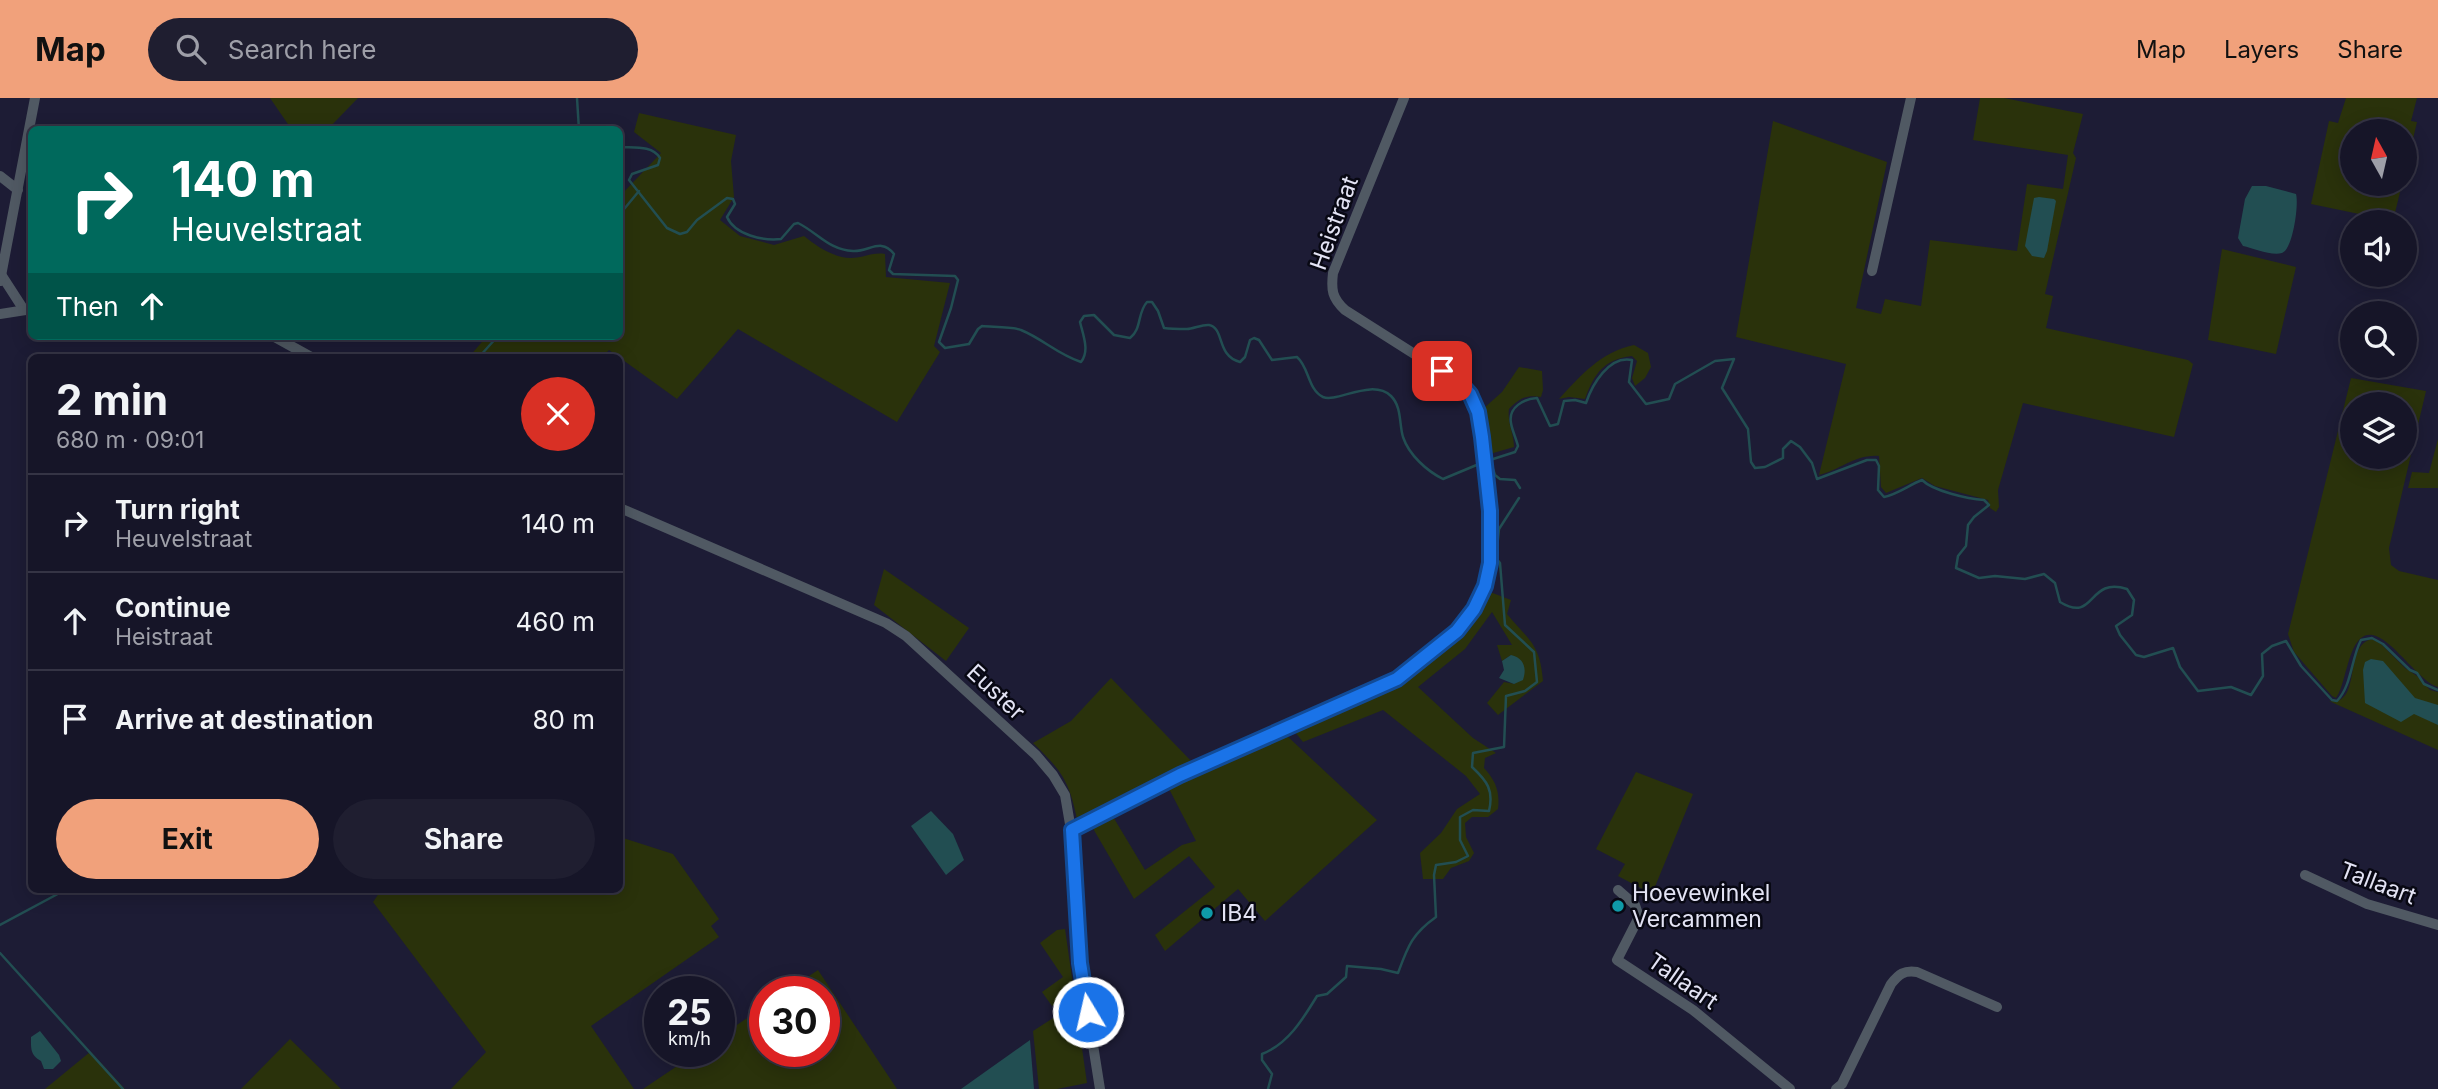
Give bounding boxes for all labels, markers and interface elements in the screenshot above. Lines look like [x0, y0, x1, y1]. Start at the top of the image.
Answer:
search box [148, 18, 638, 81]
text: Map [35, 29, 106, 69]
icon: search [172, 30, 210, 68]
text: Search here [228, 34, 376, 65]
text: Map [2136, 35, 2186, 64]
text: Layers [2224, 35, 2299, 64]
text: Share [2337, 35, 2403, 64]
north arrow [2340, 119, 2417, 196]
map controls [2340, 119, 2417, 469]
text: 140 m [171, 150, 315, 209]
icon: right [56, 154, 147, 245]
street label: Heistraat [1304, 172, 1364, 274]
text: Heuvelstraat [171, 210, 362, 249]
button: sound [2340, 210, 2417, 287]
icon: ahead [133, 287, 171, 325]
text: Then [56, 291, 119, 322]
button: search [2340, 301, 2417, 378]
pin [1412, 341, 1472, 401]
icon: arrive [1423, 352, 1461, 390]
text: 2 min [56, 374, 168, 425]
button: close [521, 377, 595, 451]
button: layers [2340, 392, 2417, 469]
text: 680 m · 09:01 [56, 426, 204, 454]
text: Turn right [115, 494, 240, 525]
icon: right [56, 504, 94, 542]
text: 140 m [521, 508, 595, 539]
text: Heuvelstraat [115, 525, 252, 553]
text: Continue [115, 592, 231, 623]
icon: ahead [56, 602, 94, 640]
text: 460 m [516, 606, 595, 637]
text: Heistraat [115, 623, 213, 651]
street label: Euster [961, 658, 1031, 726]
icon: arrive [56, 700, 94, 738]
text: Arrive at destination [115, 704, 374, 735]
text: 80 m [532, 704, 595, 735]
button: Exit [56, 799, 319, 879]
button: Share [333, 799, 595, 879]
street label: Tallaart [2336, 856, 2421, 911]
place label: Hoevewinkel Vercammen [1632, 879, 1770, 933]
marker: Hoevewinkel Vercammen [1610, 898, 1626, 914]
place label: IB4 [1221, 899, 1257, 927]
marker: IB4 [1199, 905, 1215, 921]
street label: Tallaart [1642, 947, 1724, 1016]
position arrow [1051, 975, 1125, 1049]
speed limit sign: 30 [749, 976, 840, 1067]
text: 25 [667, 991, 712, 1033]
text: km/h [668, 1028, 711, 1049]

